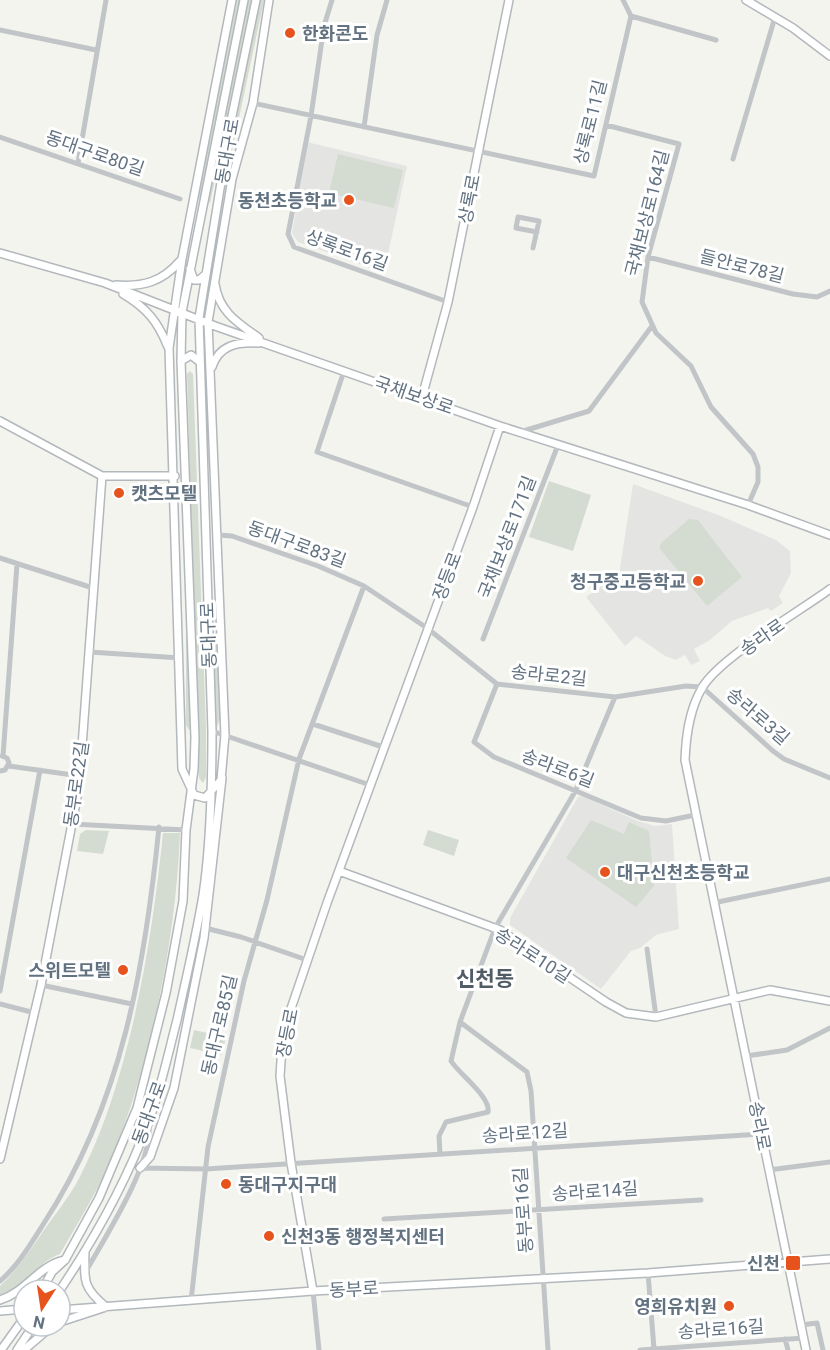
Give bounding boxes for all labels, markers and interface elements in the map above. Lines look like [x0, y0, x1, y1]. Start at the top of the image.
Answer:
place label: 한화콘도 [302, 23, 368, 44]
marker: 한화콘도 [283, 26, 297, 40]
street label: 상록로11길 [569, 78, 611, 166]
street label: 동대구로 [211, 117, 243, 185]
street label: 동대구로80길 [43, 126, 147, 180]
street label: 국채보상로164길 [621, 148, 673, 278]
street label: 상록로 [454, 173, 484, 225]
place label: 동천초등학교 [238, 190, 337, 211]
marker: 동천초등학교 [342, 193, 356, 207]
street label: 상록로16길 [303, 225, 391, 275]
street label: 들안로78길 [698, 245, 786, 287]
street label: 국채보상로 [371, 372, 457, 418]
street label: 국채보상로171길 [474, 473, 540, 601]
place label: 캣츠모텔 [131, 483, 197, 504]
marker: 캣츠모텔 [112, 486, 126, 500]
street label: 동대구로83길 [245, 517, 349, 571]
street label: 장등로 [428, 549, 466, 603]
place label: 청구중고등학교 [570, 571, 686, 592]
marker: 청구중고등학교 [691, 574, 705, 588]
street label: 동대구로 [196, 602, 220, 668]
street label: 송라로 [736, 614, 788, 660]
street label: 송라로2길 [510, 661, 588, 689]
street label: 송라로3길 [722, 683, 794, 749]
street label: 동부로22길 [60, 740, 92, 828]
street label: 송라로6길 [519, 745, 597, 791]
place label: 대구신천초등학교 [617, 862, 749, 883]
marker: 대구신천초등학교 [598, 865, 612, 879]
street label: 송라로10길 [491, 923, 575, 987]
place label: 스위트모텔 [28, 960, 111, 981]
marker: 스위트모텔 [116, 963, 130, 977]
district label: 신천동 [456, 967, 514, 991]
street label: 동대구로85길 [197, 972, 241, 1078]
street label: 장등로 [272, 1007, 302, 1059]
street label: 동대구로 [128, 1078, 170, 1148]
street label: 송라로 [745, 1100, 775, 1152]
street label: 송라로12길 [481, 1120, 569, 1146]
street label: 동부로16길 [510, 1166, 536, 1254]
place label: 동대구지구대 [238, 1174, 337, 1195]
marker: 동대구지구대 [219, 1177, 233, 1191]
street label: 송라로14길 [551, 1178, 639, 1204]
place label: 신천3동 행정복지센터 [281, 1226, 445, 1247]
marker: 신천3동 행정복지센터 [262, 1229, 276, 1243]
place label: 신천 [747, 1253, 780, 1274]
marker: 신천 [784, 1254, 802, 1272]
street label: 동부로 [329, 1277, 379, 1301]
north arrow [12, 1278, 72, 1338]
place label: 영희유치원 [634, 1296, 717, 1317]
marker: 영희유치원 [722, 1299, 736, 1313]
text: N [31, 1312, 46, 1333]
street label: 송라로16길 [677, 1316, 765, 1342]

